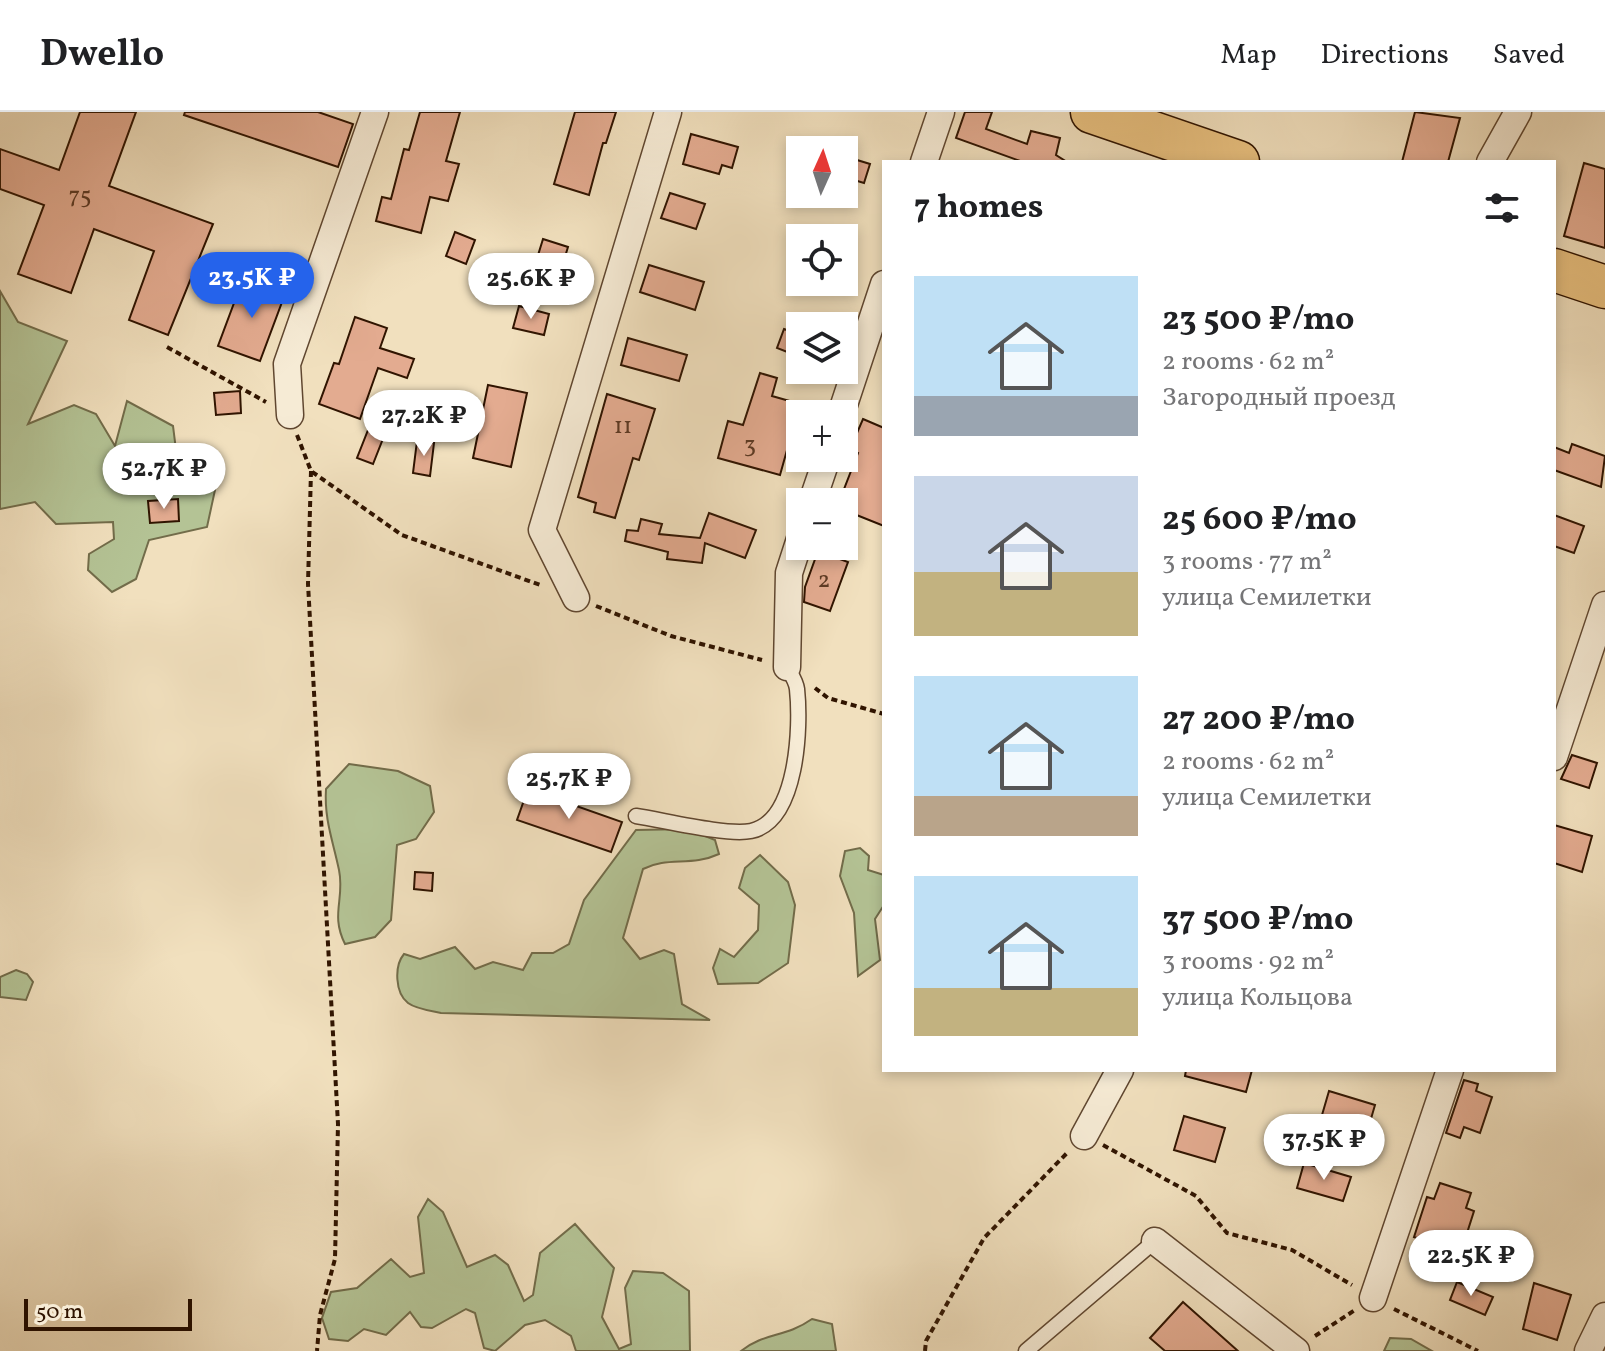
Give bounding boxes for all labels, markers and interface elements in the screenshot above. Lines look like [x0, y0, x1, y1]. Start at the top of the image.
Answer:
text: Dwello [40, 29, 164, 82]
text: Map [1221, 36, 1277, 75]
text: Directions [1321, 36, 1449, 75]
text: Saved [1493, 36, 1565, 75]
north arrow [786, 136, 858, 208]
map controls [786, 136, 858, 560]
house number: 75 [68, 180, 92, 214]
text: 7 homes [914, 185, 1043, 232]
icon: filters [1480, 186, 1524, 230]
button: locate [786, 224, 858, 296]
pin: 23.5K ₽ [178, 252, 326, 320]
pin: 25.6K ₽ [457, 253, 605, 321]
text: 23.5K ₽ [208, 260, 296, 296]
text: 25.6K ₽ [486, 261, 576, 297]
text: 23 500 ₽/mo [1162, 297, 1355, 344]
icon: home [978, 308, 1074, 404]
button: layers [786, 312, 858, 384]
text: 2 rooms · 62 m² [1162, 344, 1334, 380]
text: Загородный проезд [1162, 380, 1396, 416]
pin: 27.2K ₽ [350, 390, 498, 458]
text: 27.2K ₽ [381, 398, 467, 434]
button: + [786, 400, 858, 472]
house number: 11 [614, 410, 632, 444]
house number: 3 [744, 429, 756, 463]
pin: 52.7K ₽ [90, 443, 238, 511]
text: 52.7K ₽ [121, 451, 207, 487]
button: − [786, 488, 858, 560]
text: 25 600 ₽/mo [1162, 497, 1357, 544]
icon: home [978, 508, 1074, 604]
text: 3 rooms · 77 m² [1162, 544, 1332, 580]
house number: 2 [818, 564, 830, 598]
text: улица Семилетки [1162, 580, 1372, 616]
text: 27 200 ₽/mo [1162, 697, 1355, 744]
icon: home [978, 708, 1074, 804]
text: 2 rooms · 62 m² [1162, 744, 1334, 780]
pin: 25.7K ₽ [495, 753, 643, 821]
text: 25.7K ₽ [526, 761, 612, 797]
text: улица Семилетки [1162, 780, 1372, 816]
text: 37 500 ₽/mo [1162, 897, 1354, 944]
icon: home [978, 908, 1074, 1004]
text: 3 rooms · 92 m² [1162, 944, 1334, 980]
text: улица Кольцова [1162, 980, 1353, 1016]
pin: 37.5K ₽ [1250, 1114, 1398, 1182]
text: 37.5K ₽ [1282, 1122, 1366, 1158]
pin: 22.5K ₽ [1397, 1230, 1545, 1298]
text: 22.5K ₽ [1427, 1238, 1515, 1274]
scale bar [24, 1295, 192, 1331]
text: 50 m [36, 1297, 83, 1328]

